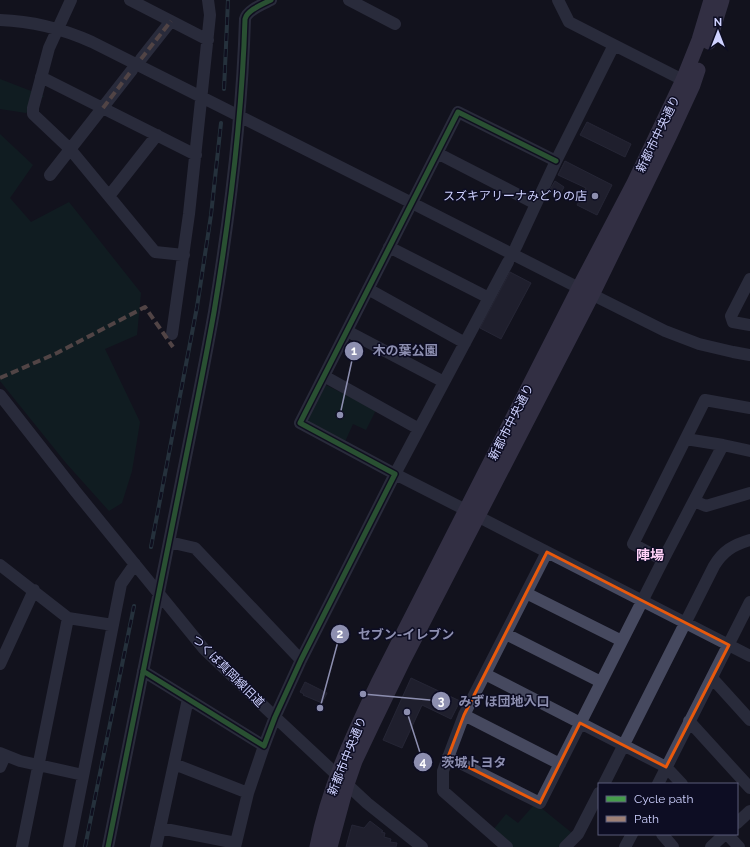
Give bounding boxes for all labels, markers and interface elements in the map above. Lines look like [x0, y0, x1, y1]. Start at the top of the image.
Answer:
north arrow [698, 12, 738, 52]
text: N [714, 16, 722, 29]
street label: 新都市中央通り [633, 93, 683, 175]
place label: スズキアリーナみどりの店 [443, 189, 587, 203]
marker: スズキアリーナみどりの店 [590, 191, 600, 201]
callout: 木の葉公園 [344, 338, 445, 363]
text: 木の葉公園 [372, 343, 438, 358]
text: 1 [351, 344, 357, 358]
street label: 新都市中央通り [486, 381, 536, 463]
district label: 陣場 [636, 547, 664, 563]
callout: セブン-イレブン [330, 622, 463, 647]
text: 2 [337, 627, 344, 641]
text: セブン-イレブン [358, 627, 454, 642]
street label: つくば真岡線旧道 [189, 632, 267, 710]
callout: みずほ団地入口 [431, 688, 558, 713]
text: 3 [438, 694, 445, 708]
text: みずほ団地入口 [458, 694, 550, 709]
street label: 新都市中央通り [325, 714, 369, 798]
callout: 茨城トヨタ [413, 750, 514, 775]
text: 4 [420, 755, 427, 769]
text: 茨城トヨタ [441, 755, 507, 770]
legend [598, 783, 738, 835]
text: Cycle path [634, 792, 693, 806]
text: Path [634, 812, 659, 826]

